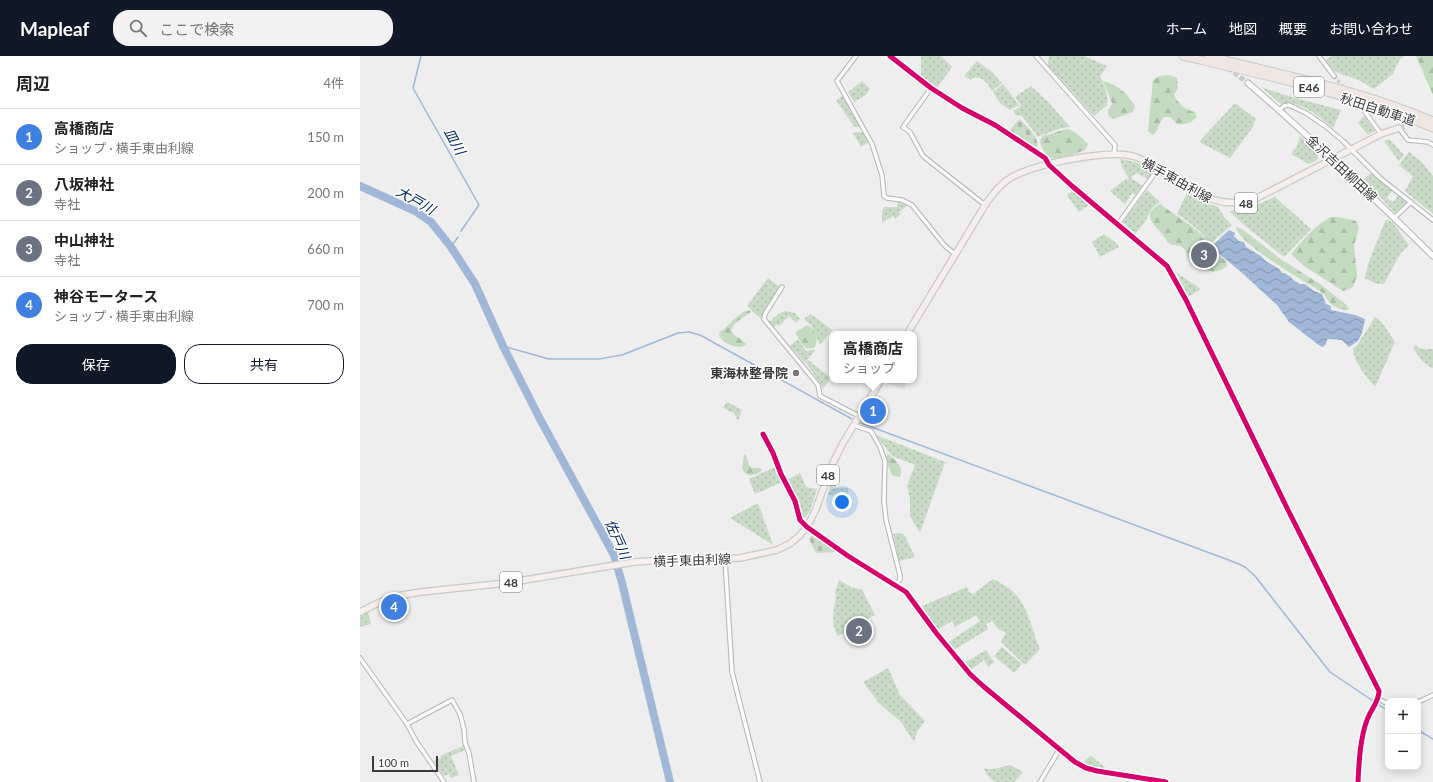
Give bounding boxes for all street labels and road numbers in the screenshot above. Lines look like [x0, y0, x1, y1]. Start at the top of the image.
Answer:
road number: E46 [1294, 77, 1324, 97]
street label: 秋田自動車道 [1338, 89, 1418, 129]
street label: 金沢吉田柳田線 [1303, 131, 1381, 205]
street label: 横手東由利線 [1139, 154, 1215, 206]
road number: 48 [1235, 193, 1257, 213]
road number: 48 [817, 465, 839, 485]
street label: 横手東由利線 [653, 551, 731, 569]
road number: 48 [500, 572, 522, 592]

